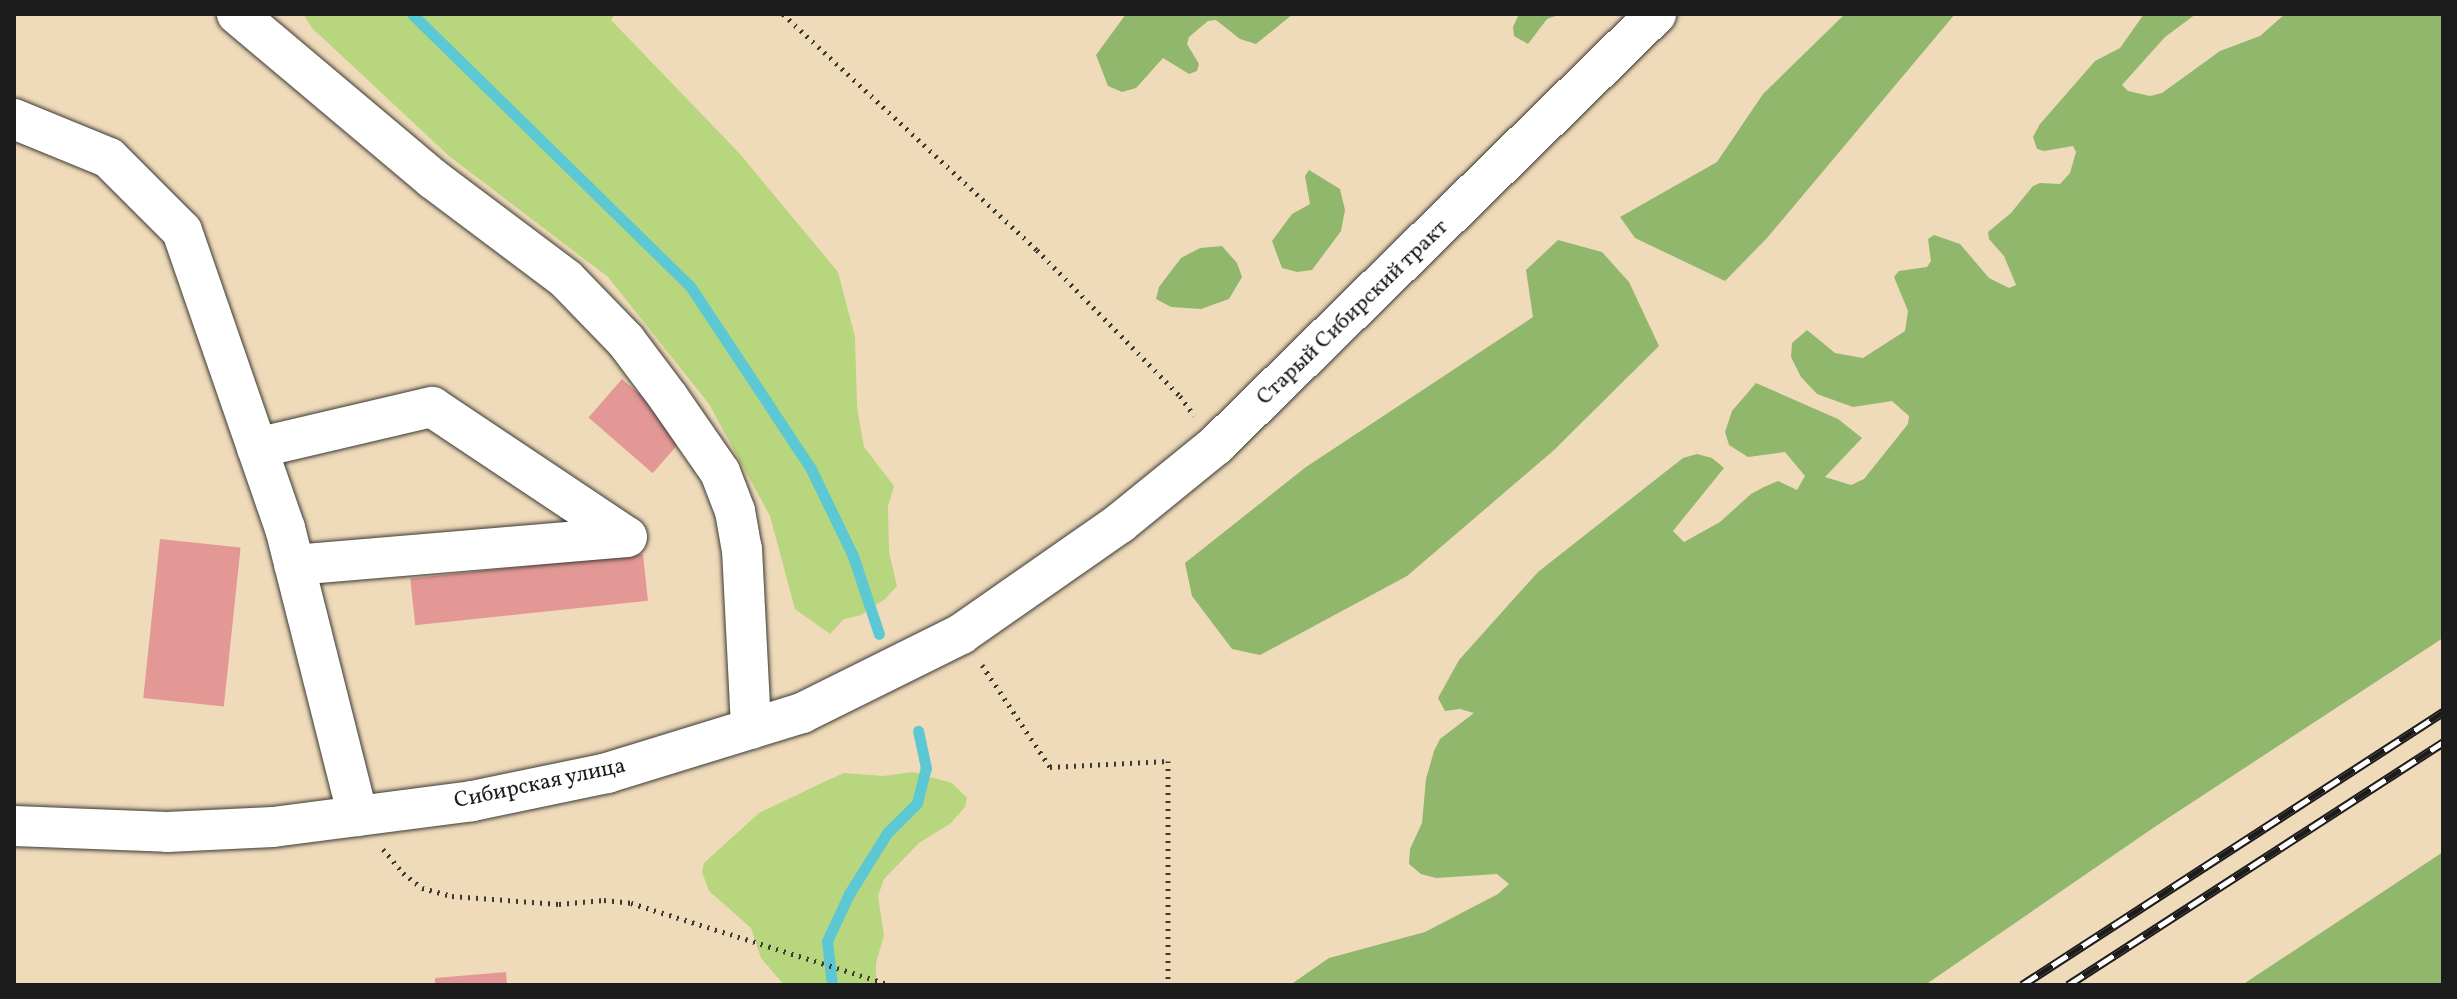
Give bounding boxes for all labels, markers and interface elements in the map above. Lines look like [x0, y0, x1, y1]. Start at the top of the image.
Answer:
street label: Старый Сибирский тракт [1252, 214, 1454, 412]
street label: Сибирская улица [452, 753, 628, 815]

